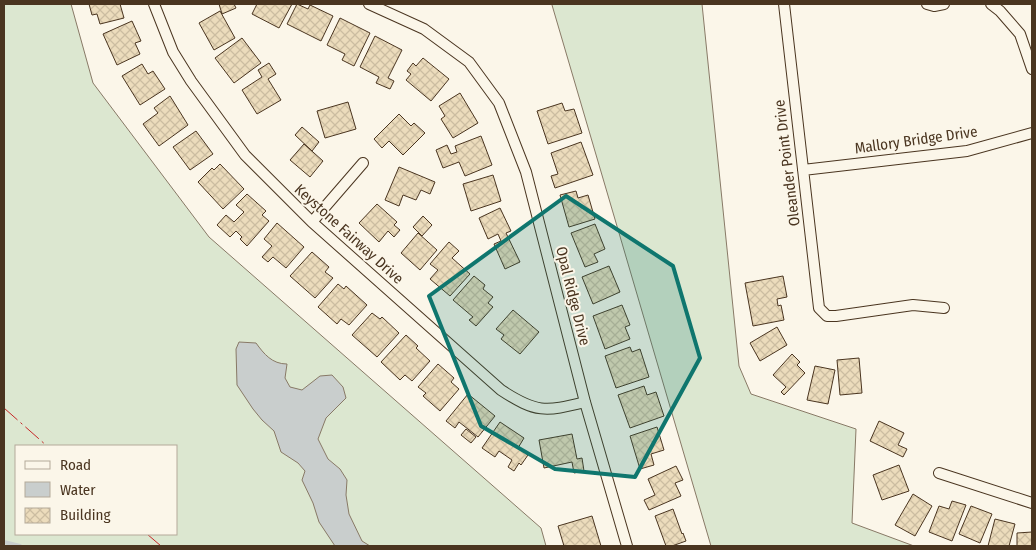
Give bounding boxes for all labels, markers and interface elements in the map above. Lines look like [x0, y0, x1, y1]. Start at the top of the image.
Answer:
street label: Oleander Point Drive [770, 99, 804, 227]
street label: Mallory Bridge Drive [853, 122, 979, 158]
street label: Keystone Fairway Drive [291, 180, 407, 288]
street label: Opal Ridge Drive [552, 245, 594, 347]
legend [15, 445, 178, 535]
text: Road [60, 456, 91, 474]
text: Water [60, 481, 96, 499]
text: Building [60, 506, 111, 524]

